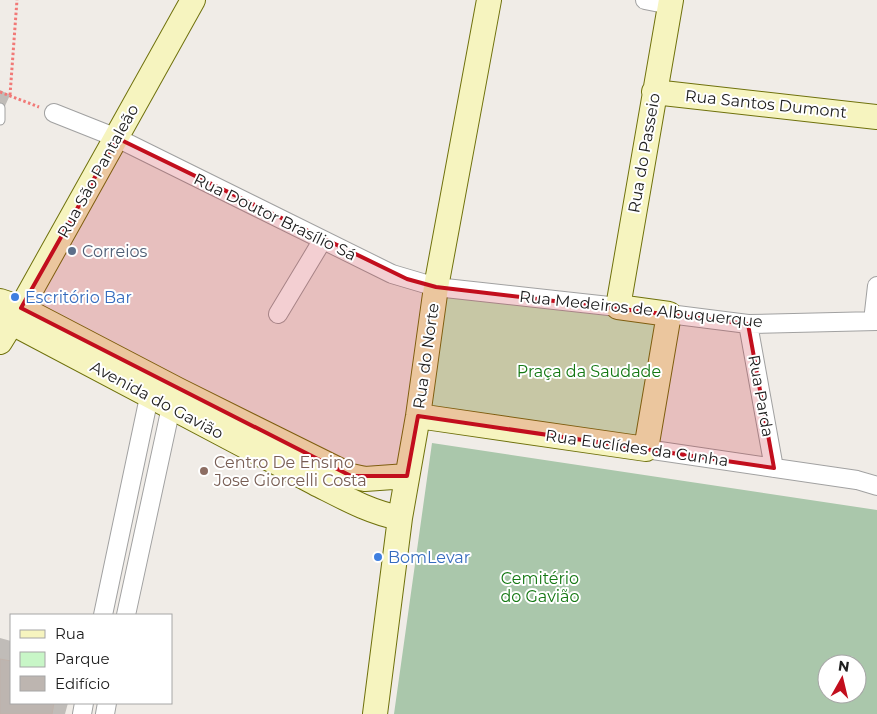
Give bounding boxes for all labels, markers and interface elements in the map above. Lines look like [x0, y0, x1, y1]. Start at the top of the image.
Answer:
street label: Rua Santos Dumont [684, 86, 848, 122]
street label: Rua do Passeio [624, 92, 664, 214]
street label: Rua São Pantaleão [53, 101, 143, 241]
street label: Rua Doutor Brasílio Sá [191, 169, 359, 265]
place label: Correios [82, 242, 148, 261]
marker: Correios [66, 245, 78, 257]
street label: Rua Medeiros de Albuquerque [518, 287, 764, 331]
place label: Escritório Bar [25, 288, 132, 307]
marker: Escritório Bar [9, 291, 21, 303]
street label: Rua do Norte [409, 302, 443, 410]
street label: Rua Parda [744, 353, 778, 439]
street label: Avenida do Gavião [87, 357, 227, 443]
park label: Praça da Saudade [517, 362, 661, 381]
street label: Rua Euclídes da Cunha [544, 426, 730, 470]
place label: Centro De Ensino Jose Giorcelli Costa [213, 453, 367, 490]
marker: Centro De Ensino Jose Giorcelli Costa [198, 465, 210, 477]
place label: BomLevar [388, 548, 470, 567]
marker: BomLevar [372, 551, 384, 563]
park label: Cemitério do Gavião [500, 569, 580, 606]
legend [10, 614, 172, 704]
text: Rua [55, 624, 85, 643]
text: Parque [55, 649, 110, 668]
north arrow [817, 654, 867, 704]
text: N [837, 656, 851, 676]
text: Edifício [55, 674, 110, 693]

